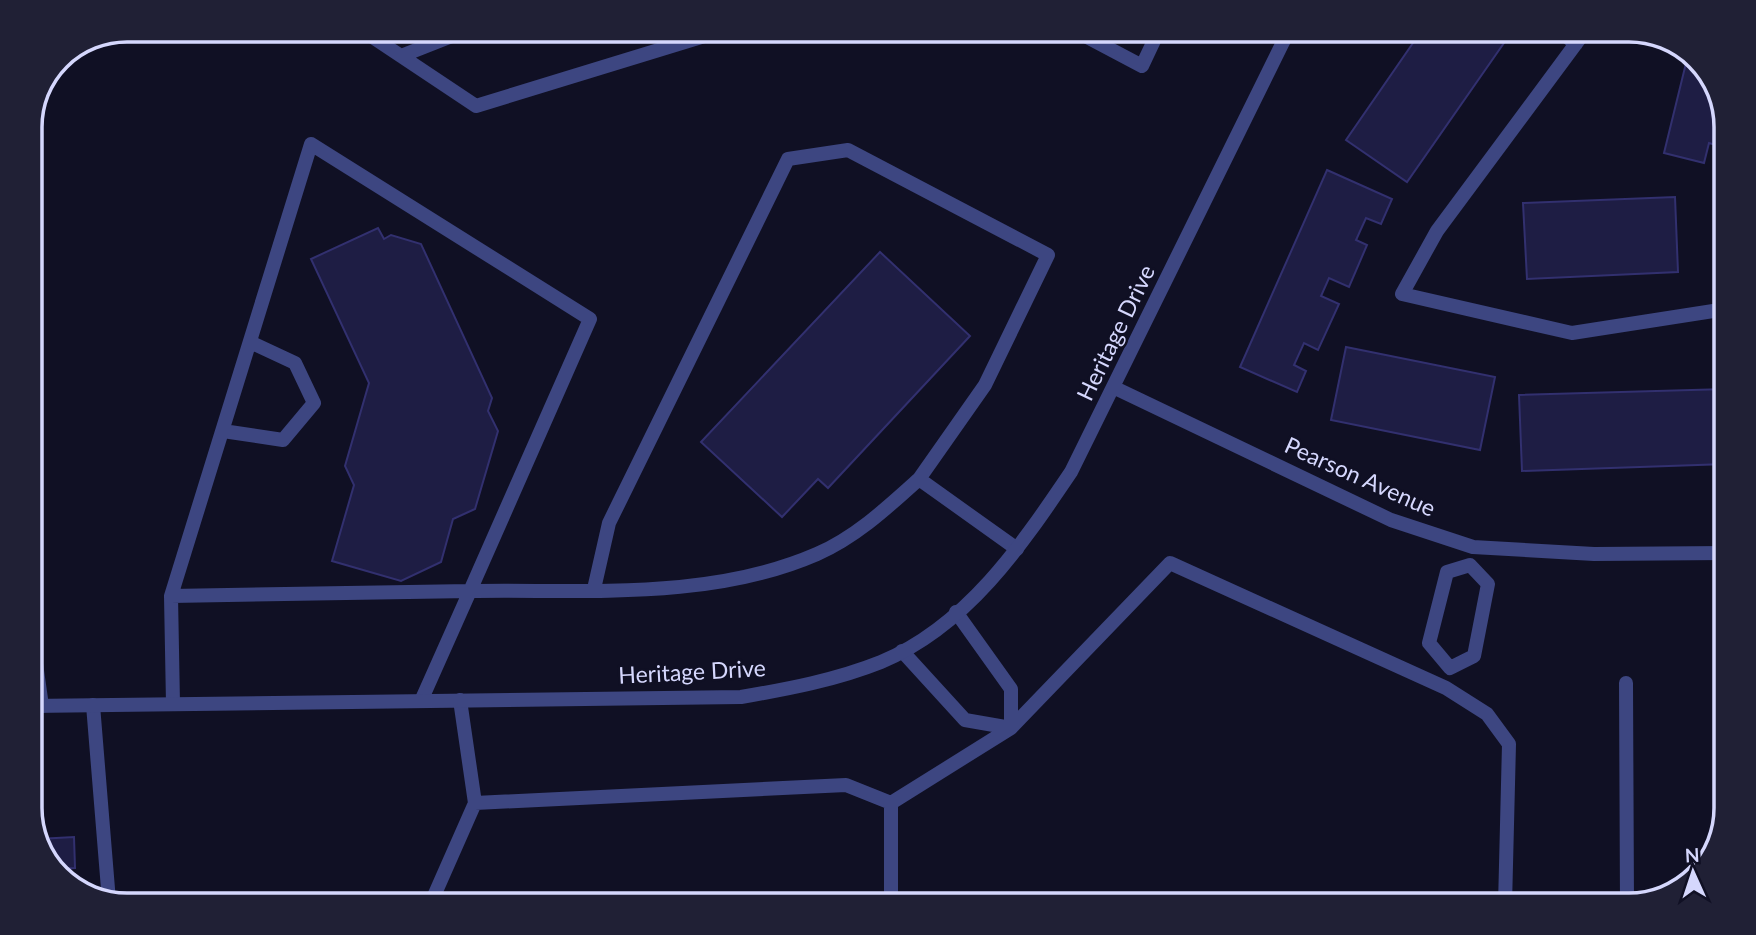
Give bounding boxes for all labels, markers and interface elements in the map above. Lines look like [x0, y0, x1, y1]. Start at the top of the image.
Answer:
street label: Heritage Drive [1070, 260, 1160, 405]
street label: Pearson Avenue [1281, 430, 1440, 522]
street label: Heritage Drive [618, 653, 766, 689]
north arrow [1658, 837, 1728, 907]
text: N [1684, 843, 1700, 866]

